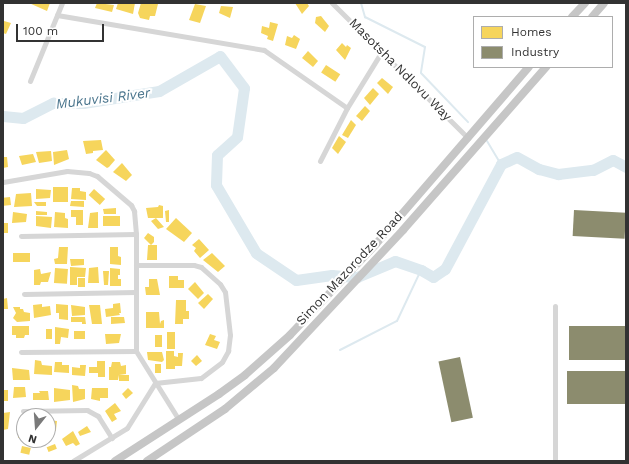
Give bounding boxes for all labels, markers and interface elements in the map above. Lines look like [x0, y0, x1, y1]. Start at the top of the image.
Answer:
street label: Masotsha Ndlovu Way [345, 15, 455, 125]
scale bar [18, 16, 106, 42]
legend [473, 16, 613, 68]
text: 100 m [23, 24, 58, 38]
text: Homes [511, 25, 552, 39]
text: Industry [511, 45, 559, 59]
water label: Mukuvisi River [55, 84, 151, 112]
street label: Simon Mazorodze Road [293, 209, 407, 329]
north arrow [16, 408, 56, 448]
text: N [27, 432, 38, 446]

